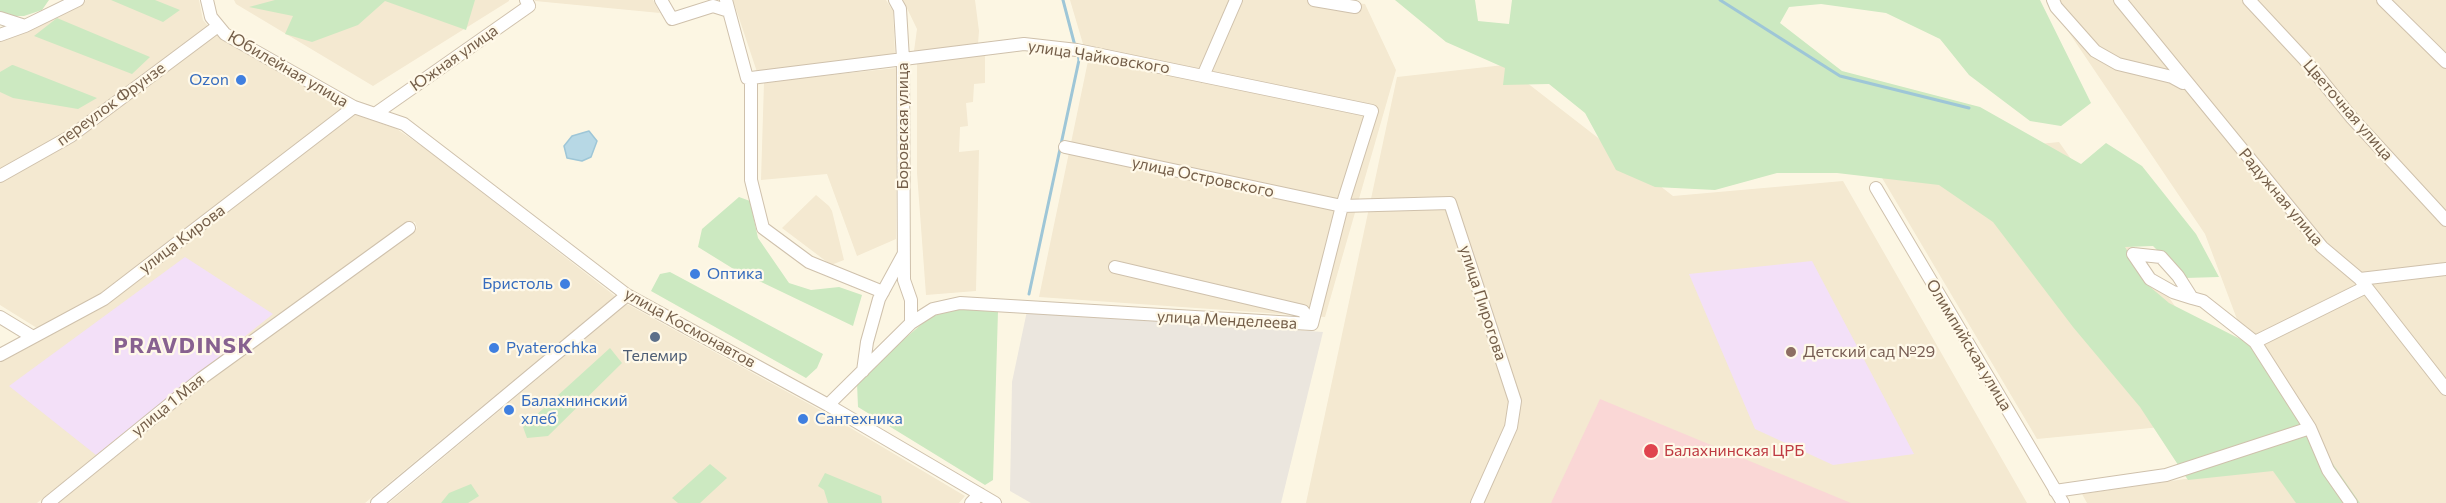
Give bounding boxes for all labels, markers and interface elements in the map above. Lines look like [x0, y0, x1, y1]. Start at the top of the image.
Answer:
street label: Южная улица [406, 21, 502, 95]
street label: Юбилейная улица [224, 27, 352, 111]
street label: улица Чайковского [1027, 36, 1171, 78]
street label: Цветочная улица [2299, 56, 2397, 164]
street label: переулок Фрунзе [53, 58, 169, 150]
street label: Боровская улица [893, 63, 913, 189]
place label: Ozon [189, 70, 229, 90]
marker: Ozon [234, 73, 248, 87]
street label: Радужная улица [2235, 144, 2327, 250]
street label: улица Островского [1130, 153, 1276, 201]
street label: улица Кирова [135, 201, 229, 277]
street label: улица Пирогова [1455, 243, 1511, 363]
place label: Оптика [707, 264, 763, 284]
marker: Оптика [688, 267, 702, 281]
place label: Бристоль [482, 274, 553, 294]
street label: Олимпийская улица [1922, 276, 2016, 414]
marker: Бристоль [558, 277, 572, 291]
street label: улица Космонавтов [621, 284, 759, 372]
street label: улица Менделеева [1156, 307, 1298, 333]
marker: Телемир [648, 330, 662, 344]
district label: PRAVDINSK [114, 333, 254, 359]
place label: Pyaterochka [506, 338, 597, 358]
marker: Pyaterochka [487, 341, 501, 355]
place label: Детский сад №29 [1803, 342, 1935, 362]
marker: Детский сад №29 [1784, 345, 1798, 359]
place label: Телемир [622, 346, 688, 366]
street label: улица 1 Мая [128, 370, 208, 440]
place label: Балахнинский хлеб [521, 391, 628, 429]
marker: Балахнинский хлеб [502, 403, 516, 417]
place label: Сантехника [815, 409, 903, 429]
marker: Сантехника [796, 412, 810, 426]
place label: Балахнинская ЦРБ [1664, 441, 1804, 461]
marker: Балахнинская ЦРБ [1642, 442, 1660, 460]

